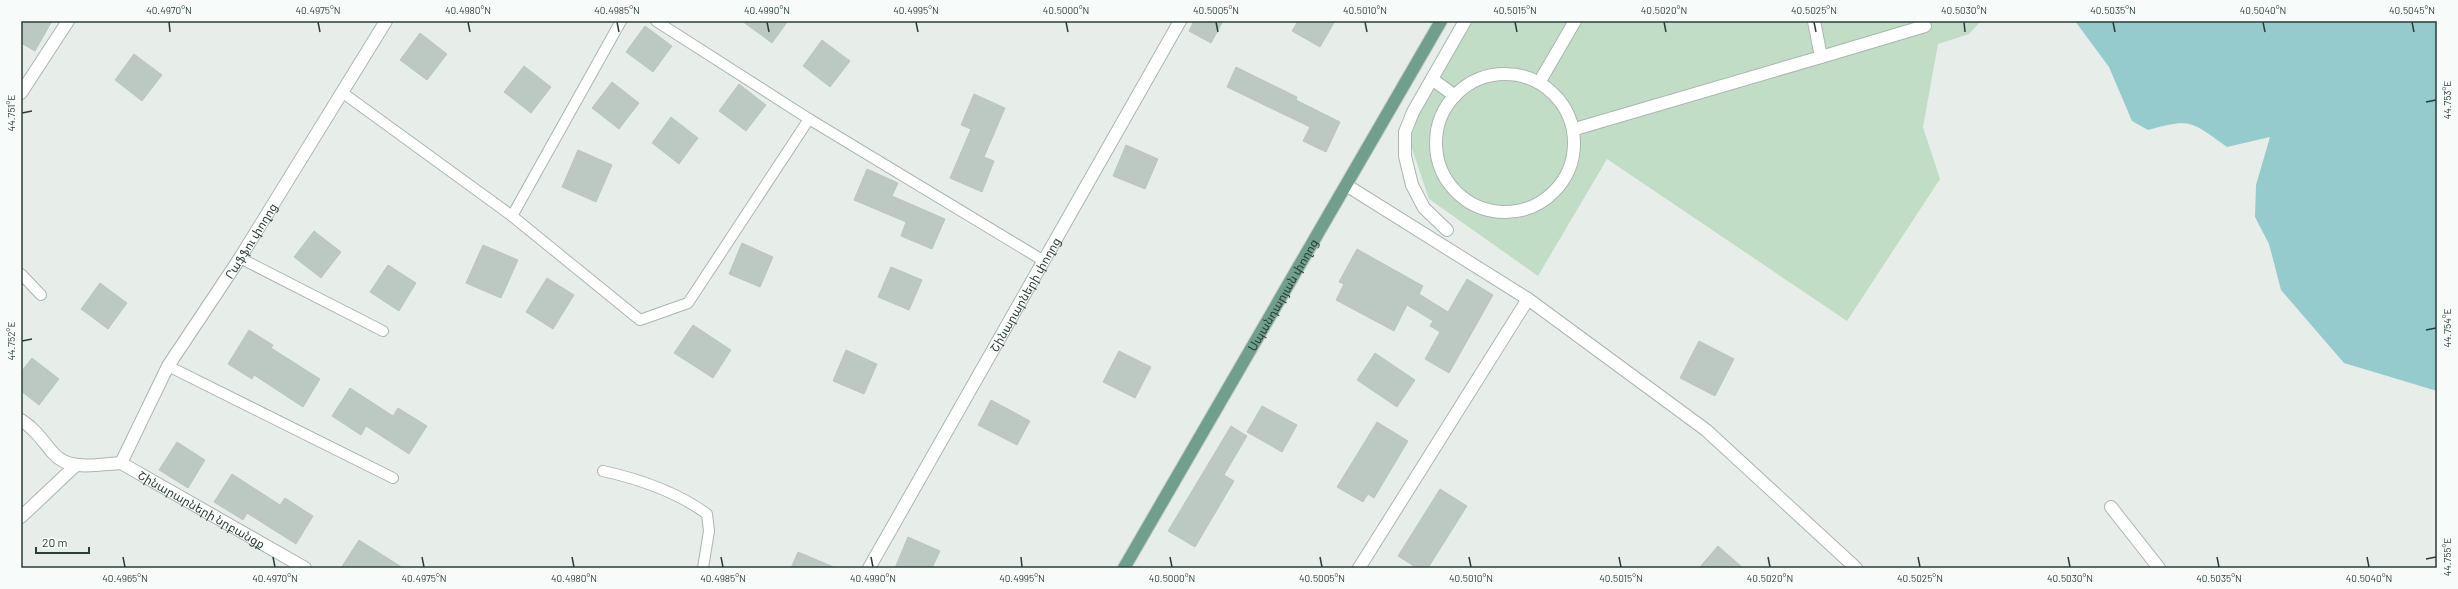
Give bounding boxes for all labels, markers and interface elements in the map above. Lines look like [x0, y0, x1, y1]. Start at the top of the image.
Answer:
text: 40.4970°N [146, 4, 192, 16]
text: 40.4975°N [295, 4, 341, 16]
text: 40.4980°N [445, 4, 491, 16]
text: 40.4985°N [594, 4, 640, 16]
text: 40.4990°N [744, 4, 790, 16]
text: 40.4995°N [893, 4, 939, 16]
text: 40.5000°N [1043, 4, 1089, 16]
text: 40.5005°N [1193, 4, 1239, 16]
text: 40.5010°N [1343, 4, 1387, 16]
text: 40.5015°N [1493, 4, 1537, 16]
text: 40.5020°N [1641, 4, 1687, 16]
text: 40.5025°N [1791, 4, 1837, 16]
text: 40.5030°N [1941, 4, 1987, 16]
text: 40.5035°N [2090, 4, 2136, 16]
text: 40.5040°N [2240, 4, 2286, 16]
text: 40.5045°N [2389, 4, 2435, 16]
text: 44.753°E [2441, 81, 2453, 119]
text: 44.751°E [5, 95, 17, 131]
street label: Րաֆֆու փողոց [221, 200, 280, 281]
street label: Շինարարների փողոց [987, 234, 1064, 354]
street label: Սպանդարյան փողոց [1244, 236, 1321, 353]
text: 44.754°E [2441, 308, 2453, 348]
text: 44.752°E [5, 322, 17, 360]
street label: Շինարարների նրբանցք [136, 467, 268, 552]
scale bar [36, 529, 89, 555]
text: 20 m [42, 535, 68, 549]
text: 44.755°E [2441, 538, 2453, 576]
text: 40.4965°N [102, 572, 148, 584]
text: 40.4970°N [252, 572, 298, 584]
text: 40.4975°N [401, 572, 447, 584]
text: 40.4980°N [551, 572, 597, 584]
text: 40.4985°N [700, 572, 746, 584]
text: 40.4990°N [850, 572, 896, 584]
text: 40.4995°N [999, 572, 1045, 584]
text: 40.5000°N [1149, 572, 1195, 584]
text: 40.5005°N [1299, 572, 1345, 584]
text: 40.5010°N [1449, 572, 1493, 584]
text: 40.5015°N [1599, 572, 1643, 584]
text: 40.5020°N [1747, 572, 1793, 584]
text: 40.5025°N [1897, 572, 1943, 584]
text: 40.5030°N [2047, 572, 2093, 584]
text: 40.5035°N [2196, 572, 2242, 584]
text: 40.5040°N [2346, 572, 2392, 584]

